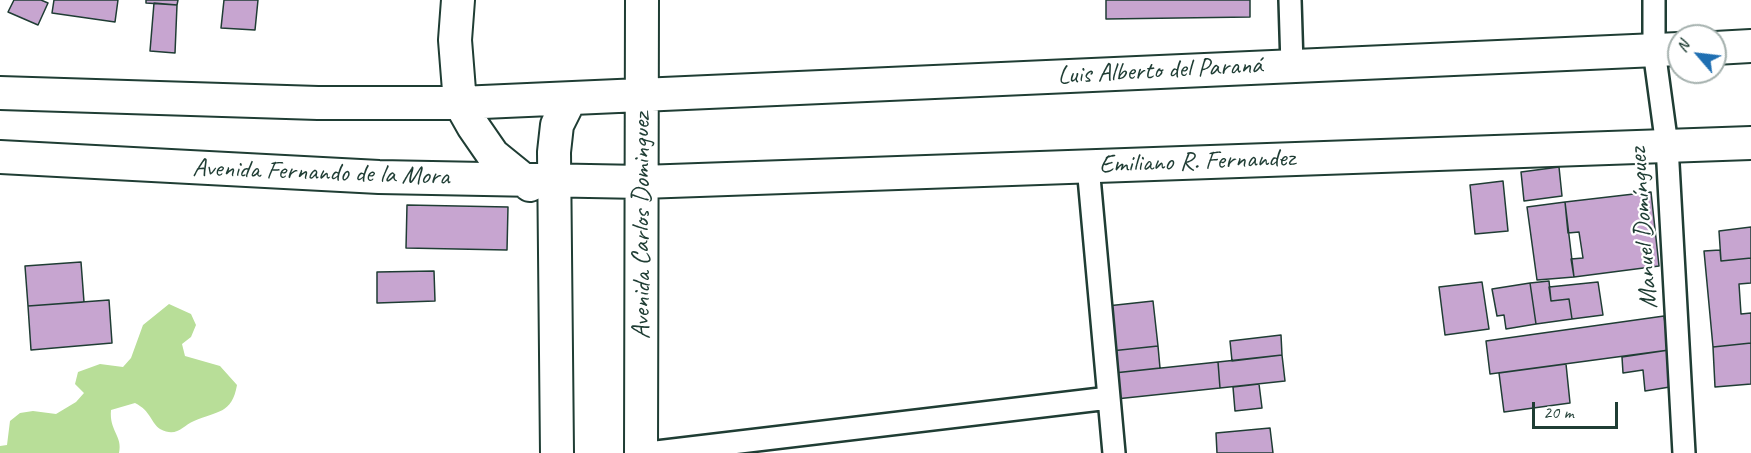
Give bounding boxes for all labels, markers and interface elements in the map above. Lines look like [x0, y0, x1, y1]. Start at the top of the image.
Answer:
north arrow [1667, 24, 1727, 84]
text: N [1672, 37, 1694, 56]
street label: Luis Alberto del Paraná [1057, 50, 1263, 92]
street label: Avenida Carlos Dominguez [626, 113, 658, 339]
street label: Emiliano R. Fernandez [1099, 143, 1295, 181]
street label: Manuel Domínguez [1623, 146, 1665, 310]
street label: Avenida Fernando de la Mora [192, 153, 450, 193]
scale bar [1535, 390, 1620, 428]
text: 20 m [1543, 401, 1574, 423]

